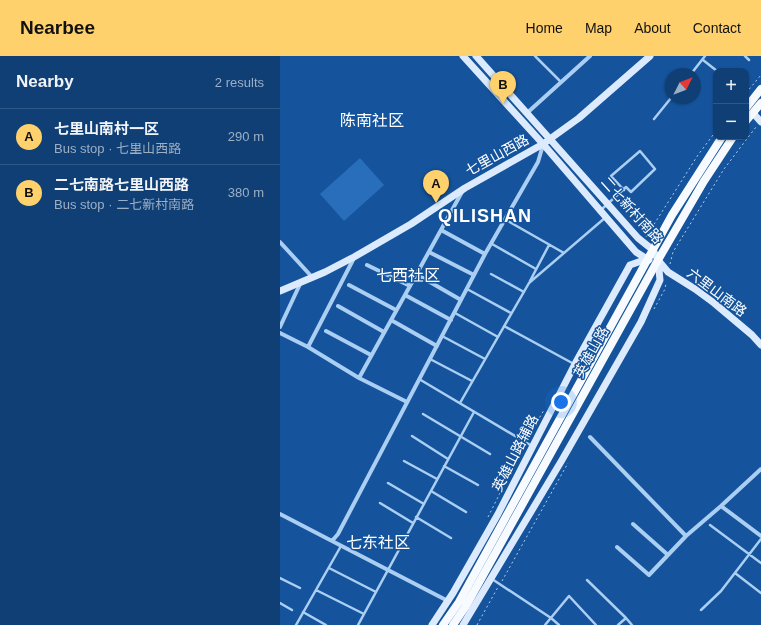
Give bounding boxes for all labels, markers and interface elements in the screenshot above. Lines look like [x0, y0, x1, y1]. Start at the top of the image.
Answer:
text: Nearbee [20, 17, 95, 38]
text: Home [526, 20, 563, 36]
text: Map [585, 20, 612, 36]
text: About [634, 20, 671, 36]
text: Contact [693, 20, 741, 36]
north arrow [665, 68, 701, 104]
map controls [713, 68, 749, 140]
button: + [713, 68, 749, 104]
pin: B [490, 71, 516, 104]
text: Nearby [16, 72, 74, 91]
text: 2 results [215, 75, 264, 90]
button: − [713, 104, 749, 140]
district label: 陈南社区 [340, 112, 404, 129]
text: 七里山南村一区 [54, 120, 159, 137]
text: A [24, 129, 34, 144]
text: 290 m [228, 129, 264, 144]
street label: 七里山西路 [463, 131, 531, 179]
text: Bus stop · 七里山西路 [54, 141, 181, 156]
pin: A [423, 170, 449, 203]
street label: 二七新村南路 [598, 173, 666, 247]
text: 二七南路七里山西路 [54, 176, 189, 193]
text: B [24, 185, 34, 200]
text: 380 m [228, 185, 264, 200]
text: Bus stop · 二七新村南路 [54, 197, 194, 212]
district label: QILISHAN [438, 206, 532, 226]
street label: 六里山南路 [684, 265, 750, 319]
district label: 七西社区 [376, 267, 440, 284]
street label: 英雄山路 [570, 324, 612, 380]
your location [551, 392, 571, 412]
street label: 英雄山路辅路 [489, 412, 541, 494]
district label: 七东社区 [346, 534, 410, 551]

